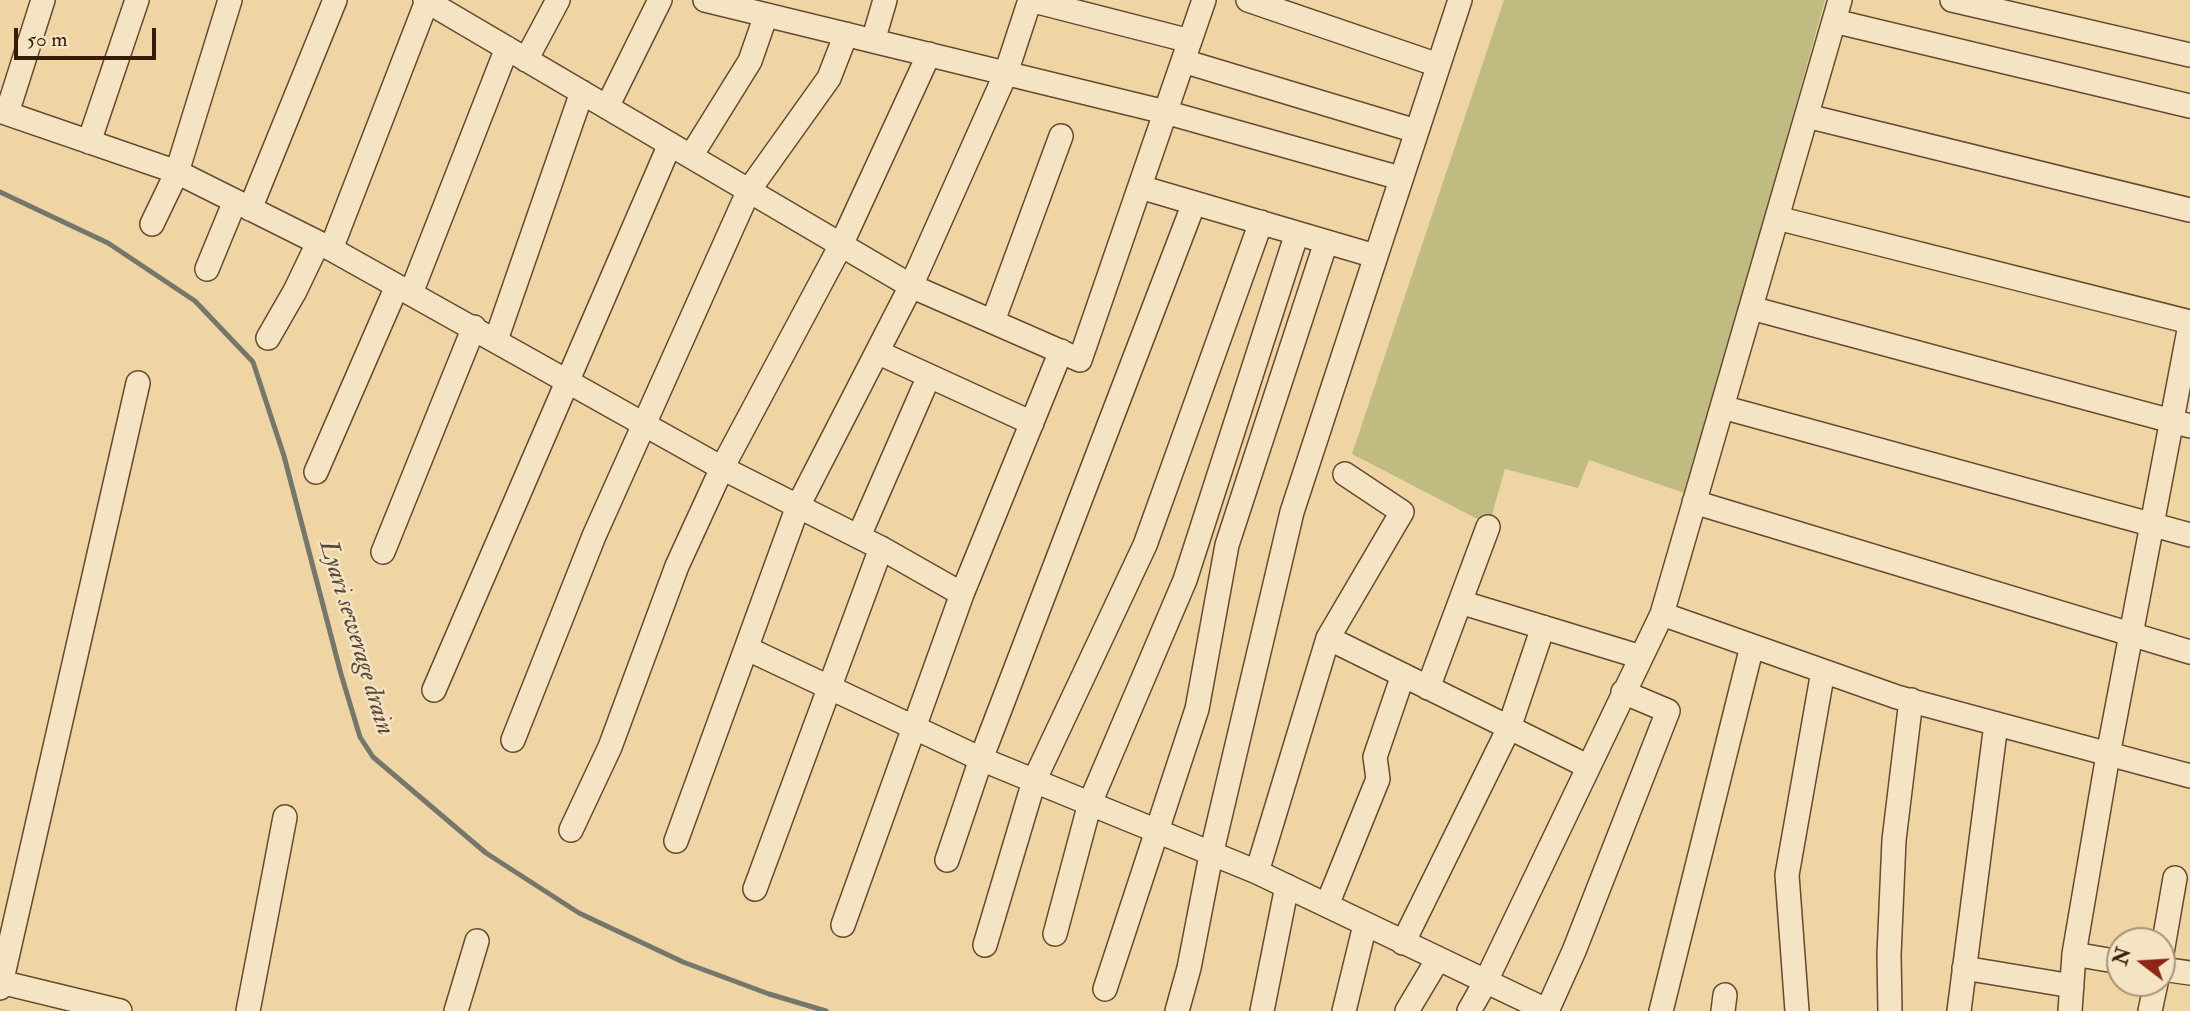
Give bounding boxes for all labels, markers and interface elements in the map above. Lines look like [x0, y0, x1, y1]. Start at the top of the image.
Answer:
scale bar [18, 14, 159, 58]
text: 50 m [27, 26, 68, 53]
water label: Lyari sewerage drain [311, 537, 399, 739]
north arrow [2106, 927, 2176, 997]
text: N [2109, 945, 2137, 968]

